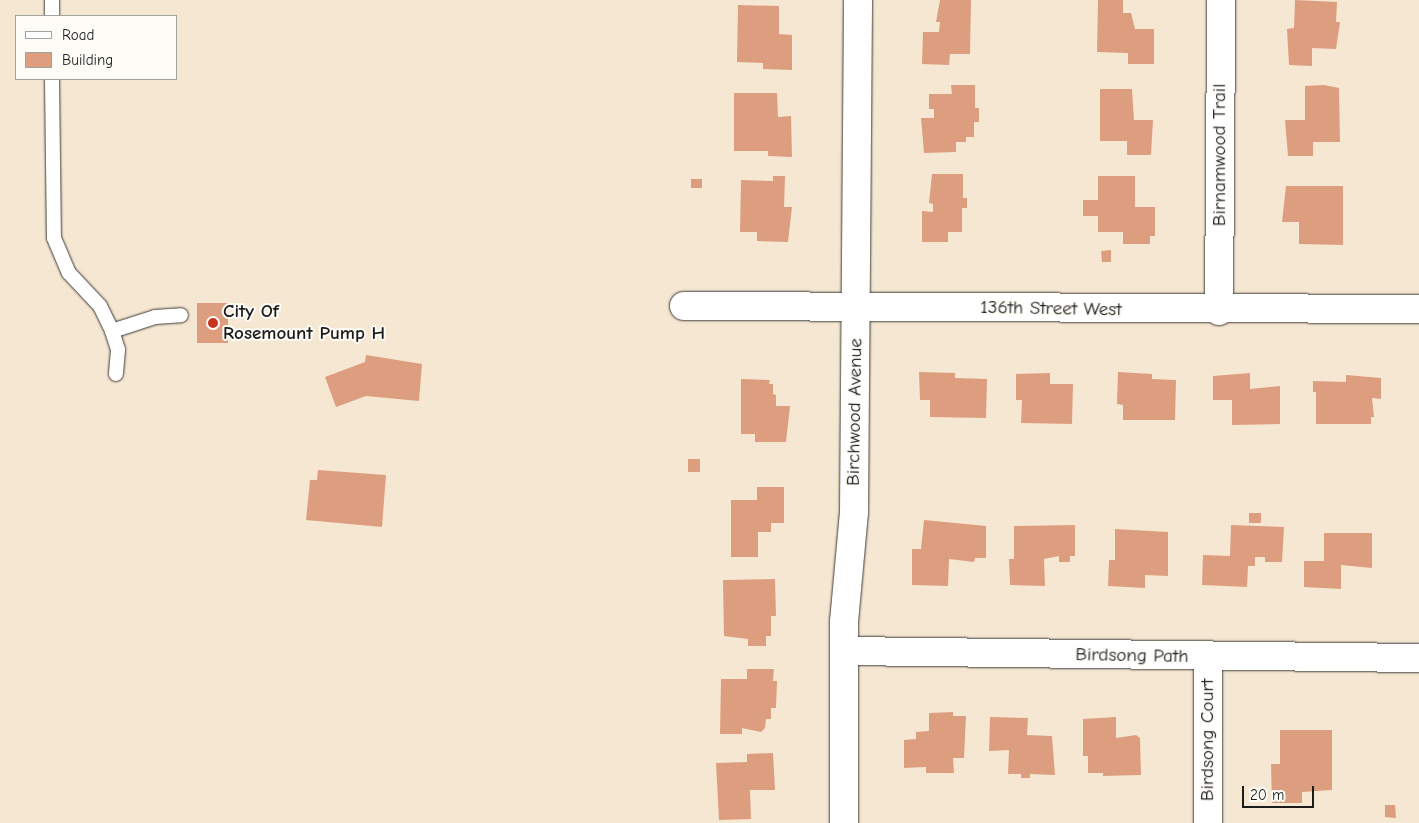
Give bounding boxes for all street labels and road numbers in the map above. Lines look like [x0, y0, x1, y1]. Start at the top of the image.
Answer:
street label: Birnamwood Trail [1209, 84, 1231, 226]
street label: 136th Street West [980, 296, 1122, 322]
street label: Birchwood Avenue [842, 338, 868, 486]
street label: Birdsong Path [1075, 644, 1189, 668]
street label: Birdsong Court [1197, 679, 1219, 801]

